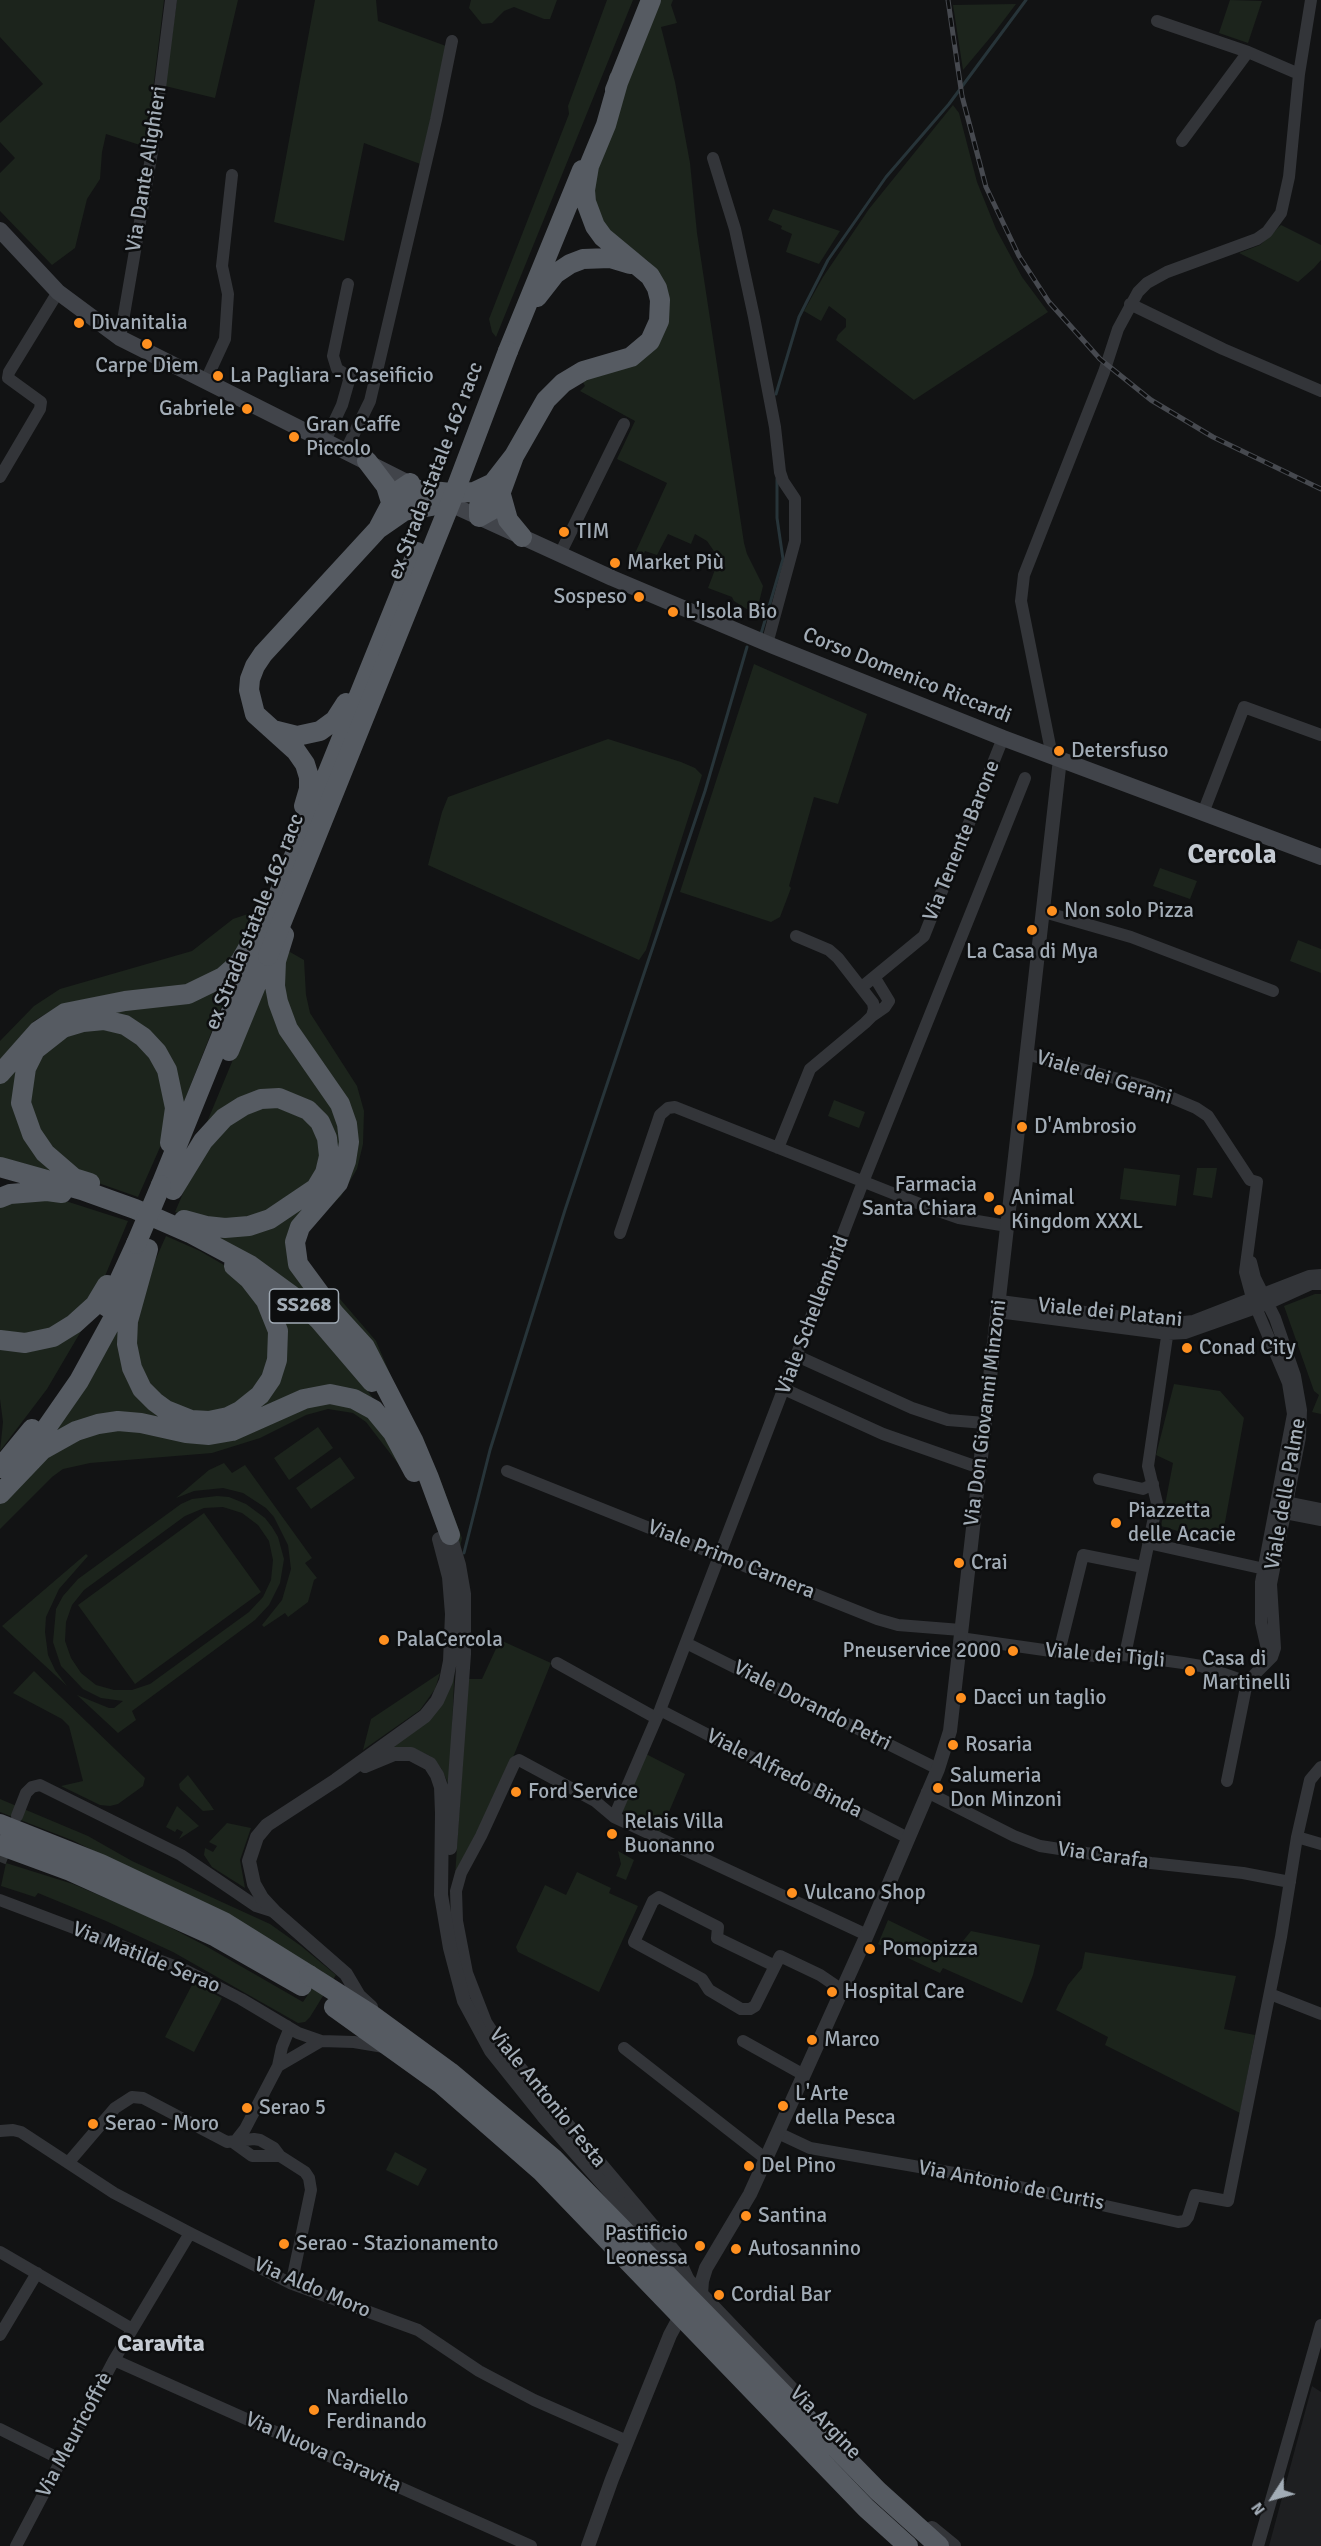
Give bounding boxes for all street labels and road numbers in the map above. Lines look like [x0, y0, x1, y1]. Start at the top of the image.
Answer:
street label: Via Dante Alighieri [121, 84, 173, 254]
street label: ex Strada statale 162 racc [383, 359, 489, 583]
street label: Corso Domenico Riccardi [799, 623, 1015, 729]
street label: Via Tenente Barone [918, 757, 1006, 925]
street label: ex Strada statale 162 racc [200, 810, 310, 1034]
street label: Viale dei Gerani [1033, 1045, 1175, 1111]
street label: Viale Schellembrid [771, 1232, 855, 1398]
road number: SS268 [270, 1289, 338, 1323]
street label: Viale dei Platani [1037, 1293, 1183, 1333]
street label: Via Don Giovanni Minzoni [960, 1298, 1012, 1528]
street label: Viale delle Palme [1260, 1416, 1312, 1572]
street label: Viale Primo Carnera [644, 1515, 818, 1605]
street label: Viale dei Tigli [1044, 1638, 1166, 1674]
street label: Viale Dorando Petri [729, 1655, 895, 1757]
street label: Viale Alfredo Binda [702, 1724, 866, 1824]
street label: Via Carafa [1056, 1837, 1150, 1875]
street label: Via Matilde Serao [68, 1917, 224, 1999]
street label: Viale Antonio Festa [483, 2023, 611, 2173]
street label: Via Antonio de Curtis [916, 2156, 1106, 2216]
street label: Via Aldo Moro [250, 2252, 374, 2324]
street label: Via Meuricoffrè [31, 2368, 119, 2502]
street label: Via Argine [784, 2381, 866, 2465]
street label: Via Nuova Caravita [241, 2407, 405, 2499]

